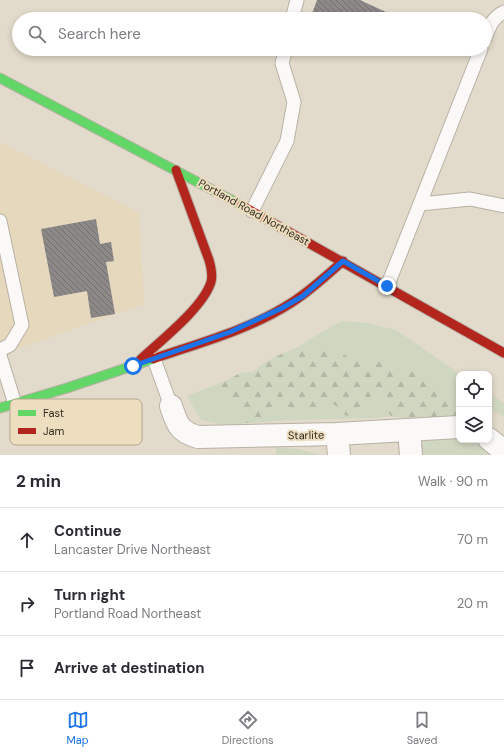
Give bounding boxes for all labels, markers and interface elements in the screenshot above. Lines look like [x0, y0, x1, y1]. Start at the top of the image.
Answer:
search box [12, 12, 492, 56]
icon: search [26, 23, 48, 45]
text: Search here [58, 24, 141, 44]
street label: Portland Road Northeast [196, 176, 312, 248]
route end [378, 277, 396, 295]
route start [124, 357, 142, 375]
map controls [456, 371, 492, 443]
button: locate [456, 371, 492, 407]
legend [10, 399, 142, 445]
text: Fast [43, 406, 64, 420]
button: layers [456, 407, 492, 443]
text: Jam [43, 424, 64, 438]
street label: Starlite [288, 428, 324, 442]
text: 2 min [16, 470, 61, 492]
text: Walk · 90 m [418, 473, 488, 490]
text: Continue [54, 521, 122, 541]
icon: ahead [16, 529, 38, 551]
text: 70 m [457, 531, 488, 548]
text: Lancaster Drive Northeast [54, 541, 211, 558]
text: Turn right [54, 585, 125, 605]
icon: right [16, 593, 38, 615]
text: 20 m [457, 595, 488, 612]
text: Portland Road Northeast [54, 605, 201, 622]
icon: arrive [16, 657, 38, 679]
text: Arrive at destination [54, 658, 205, 678]
tab: Map [67, 709, 89, 747]
tab: Directions [222, 709, 274, 747]
tab: Saved [407, 709, 437, 747]

